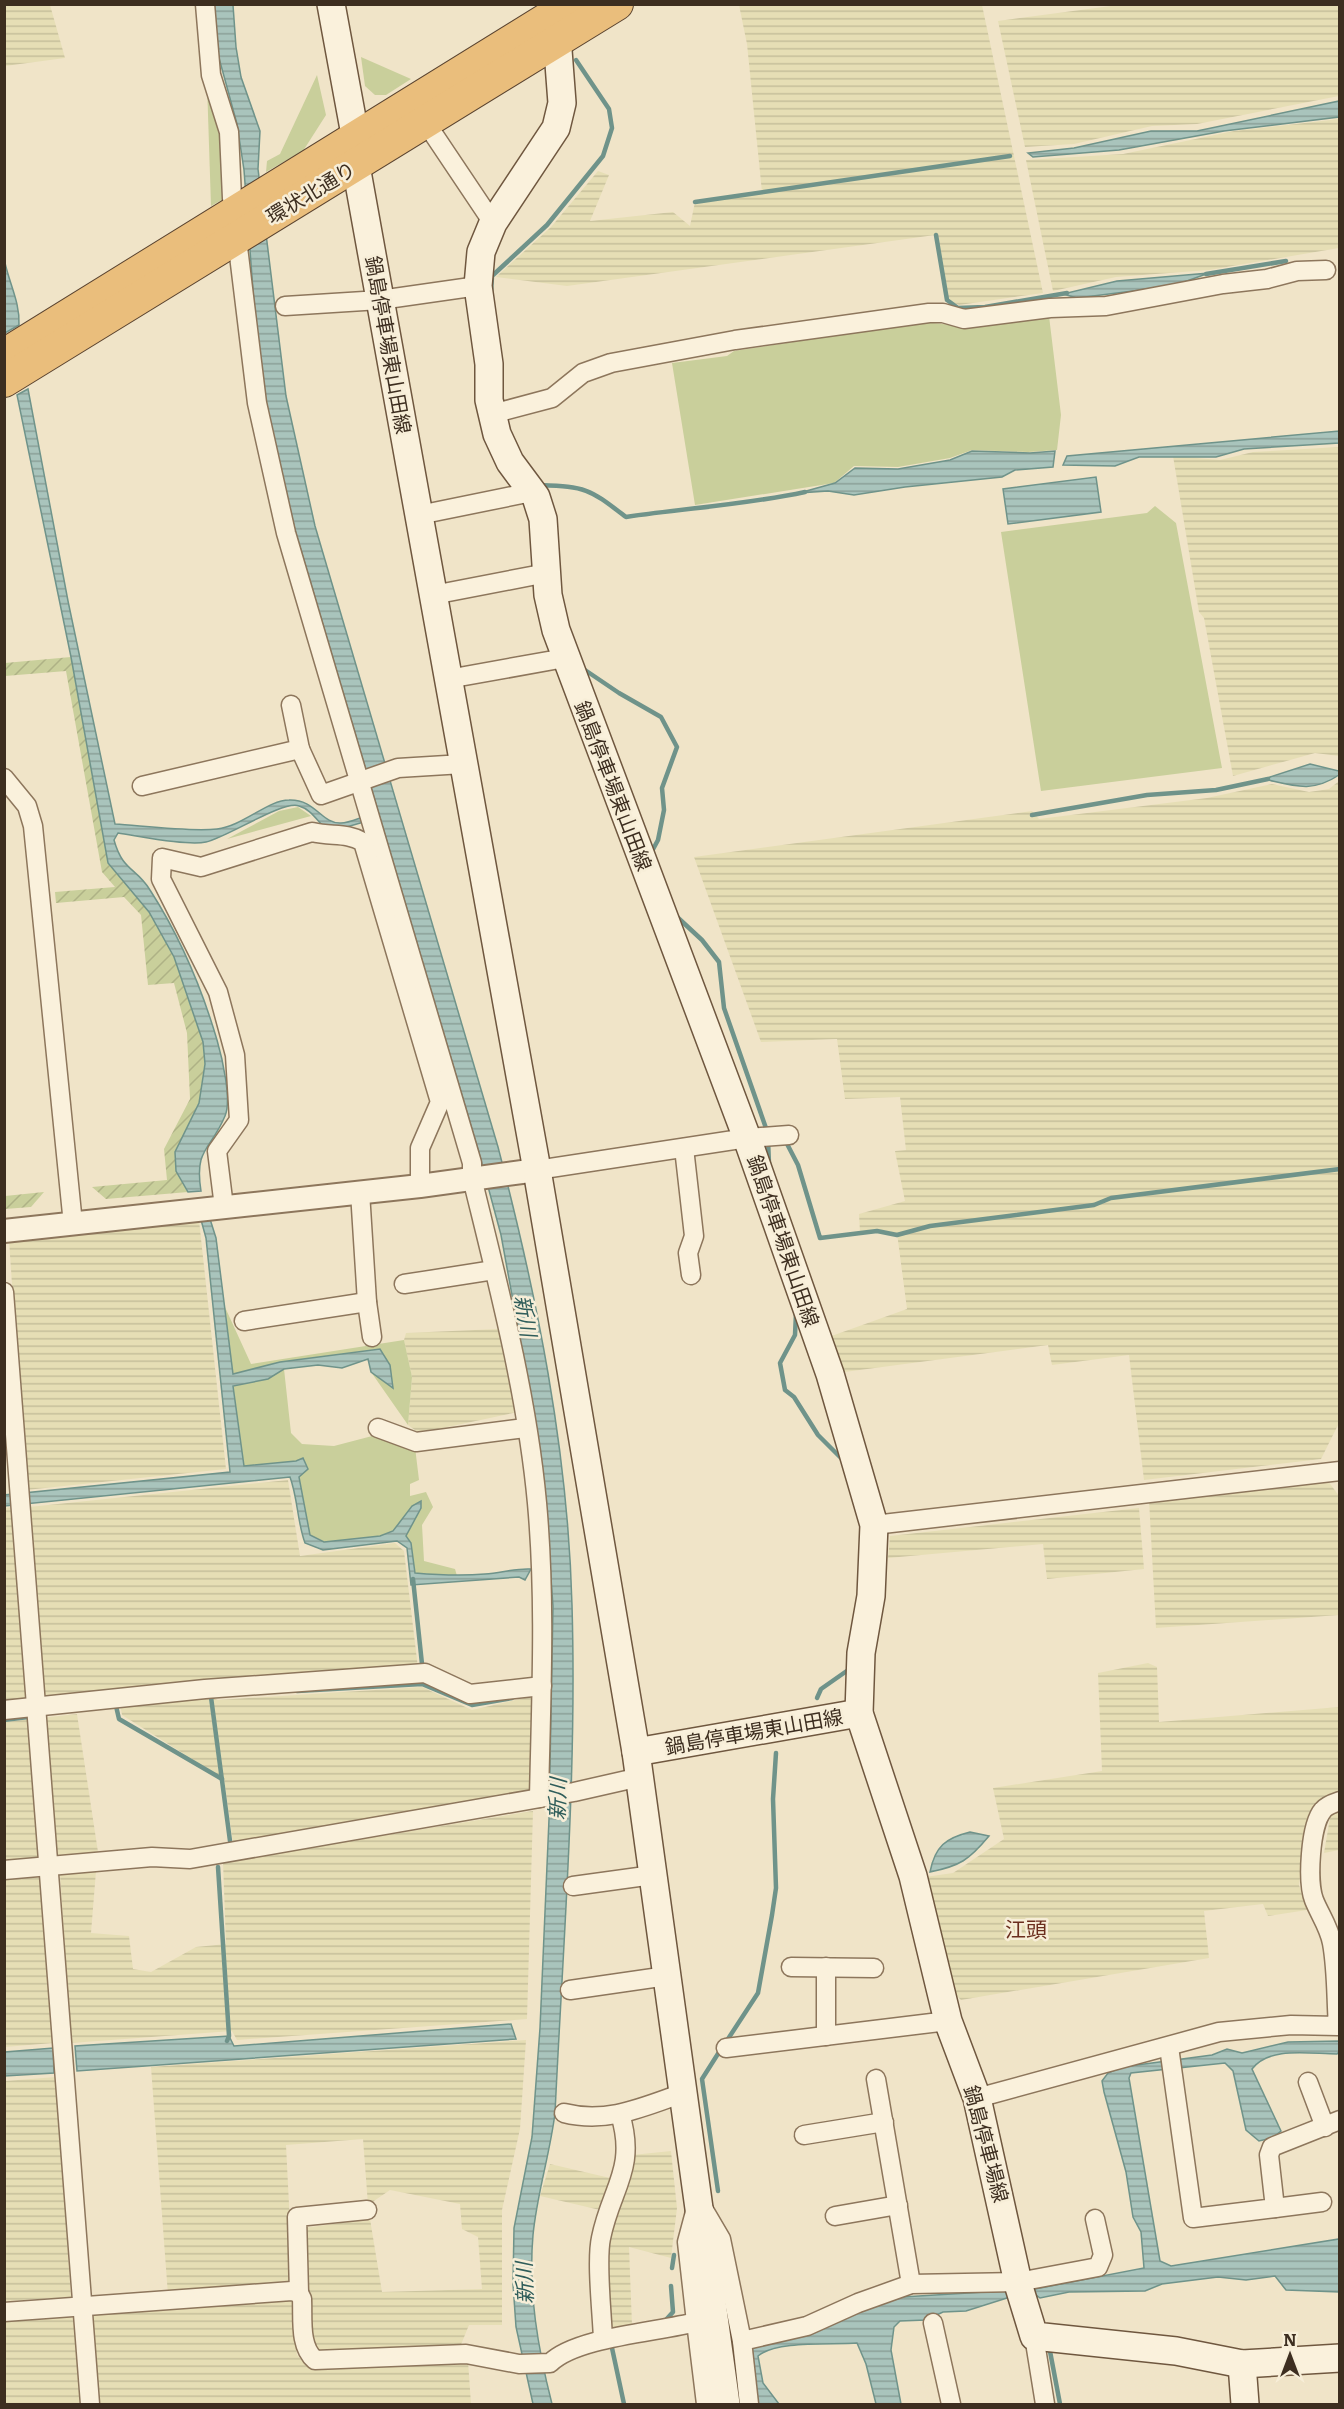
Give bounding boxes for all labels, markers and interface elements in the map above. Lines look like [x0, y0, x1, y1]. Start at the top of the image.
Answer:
street label: 環状北通り [259, 153, 361, 230]
street label: 鍋島停車場東山田線 [360, 253, 420, 436]
street label: 鍋島停車場東山田線 [569, 696, 661, 875]
street label: 鍋島停車場東山田線 [741, 1150, 828, 1330]
water label: 新川 [509, 1292, 547, 1341]
street label: 鍋島停車場東山田線 [662, 1700, 845, 1760]
water label: 新川 [539, 1775, 572, 1820]
district label: 江頭 [1005, 1912, 1047, 1943]
street label: 鍋島停車場線 [958, 2082, 1018, 2205]
water label: 新川 [506, 2260, 539, 2305]
north arrow [1260, 2325, 1320, 2385]
text: N [1283, 2327, 1297, 2351]

